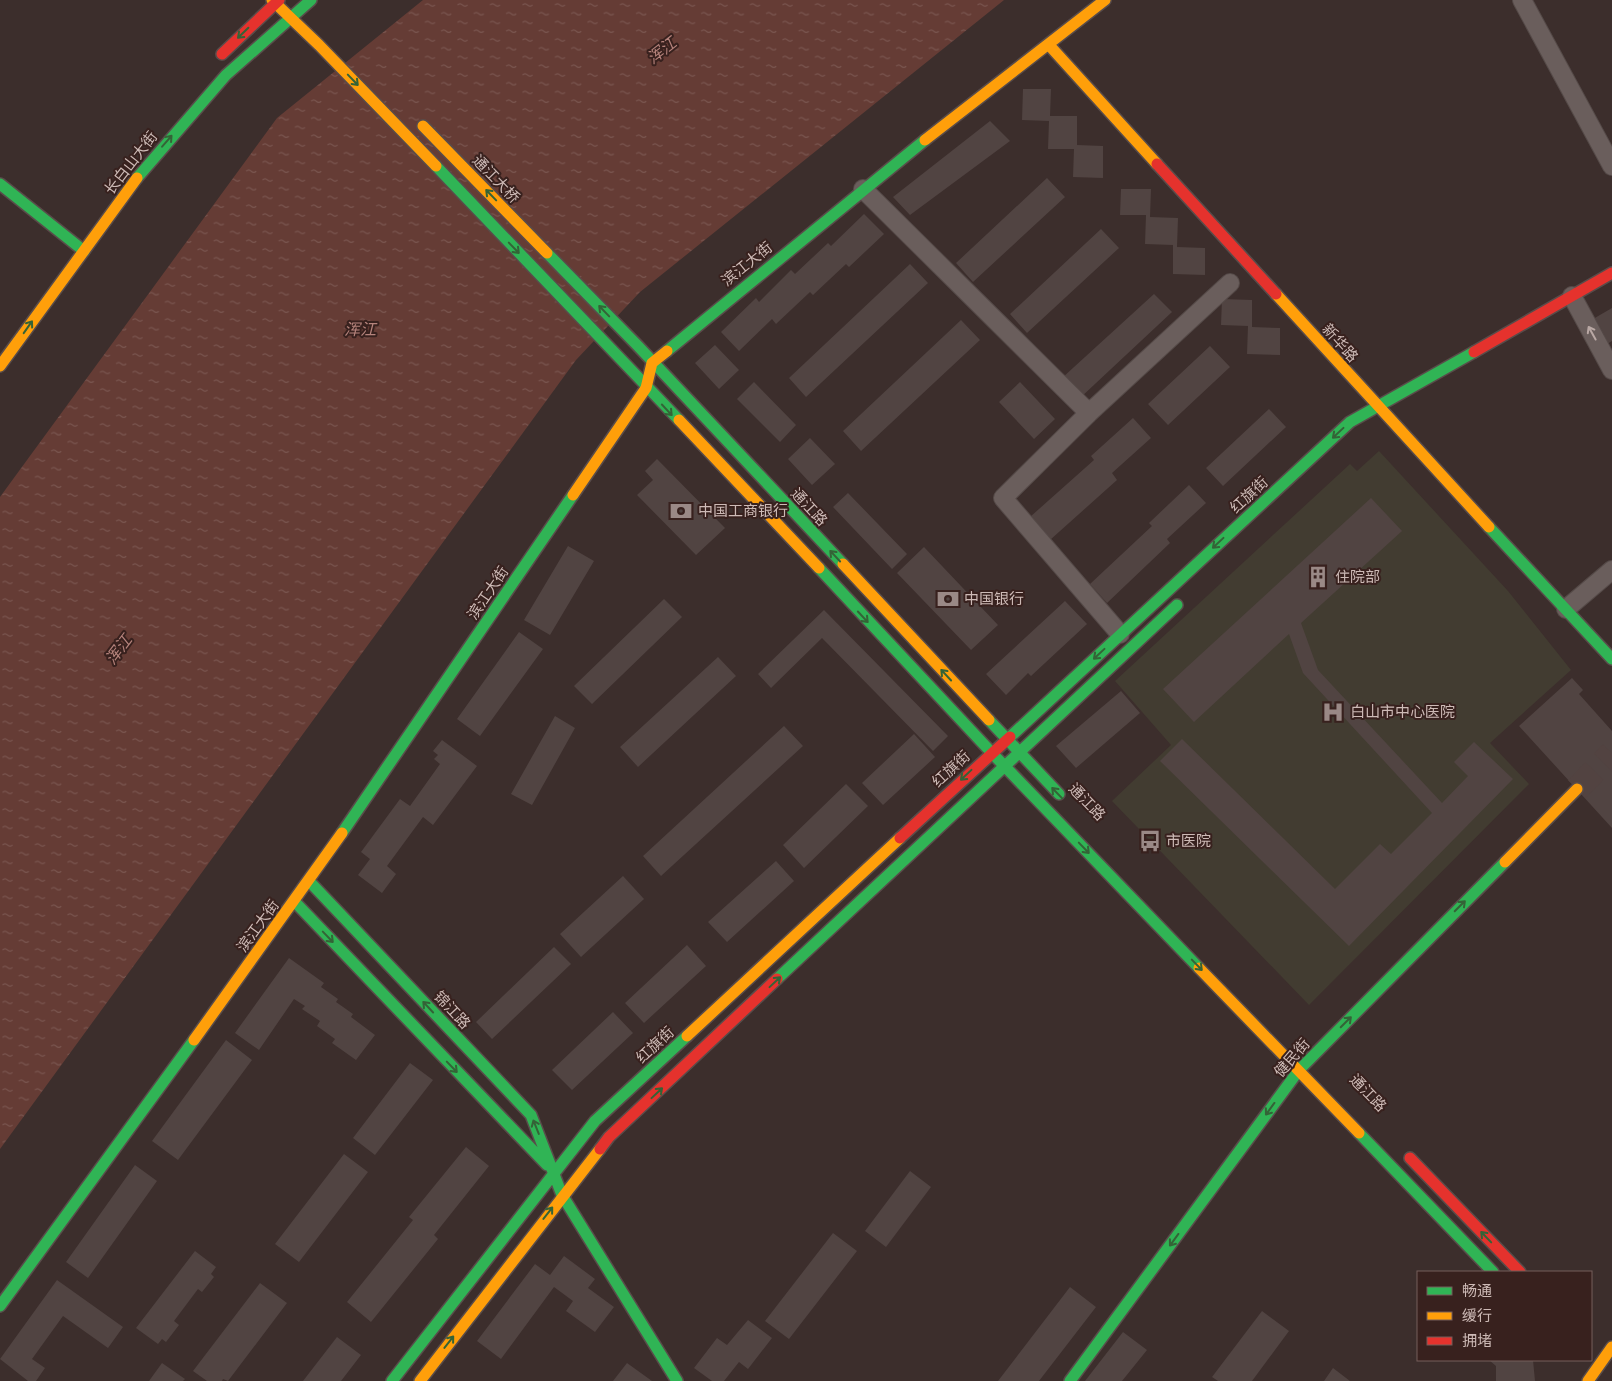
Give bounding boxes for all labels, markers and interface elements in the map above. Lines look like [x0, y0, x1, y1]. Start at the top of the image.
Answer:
one-way arrow [237, 27, 249, 39]
water label: 浑江 [643, 32, 682, 69]
one-way arrow [346, 74, 358, 86]
street label: 长白山大街 [101, 128, 161, 198]
one-way arrow [162, 134, 173, 147]
street label: 通江大桥 [469, 151, 523, 207]
one-way arrow [485, 189, 497, 201]
street label: 滨江大街 [718, 238, 776, 290]
one-way arrow [508, 241, 520, 254]
one-way arrow [598, 305, 610, 318]
one-way arrow [23, 320, 33, 334]
water label: 浑江 [344, 320, 378, 340]
street label: 新华路 [1318, 320, 1362, 366]
one-way arrow [1587, 326, 1596, 341]
one-way arrow [661, 403, 673, 416]
one-way arrow [1331, 427, 1344, 439]
street label: 红旗街 [1226, 473, 1272, 517]
street label: 通江路 [787, 484, 831, 530]
bank icon: 中国工商银行 [668, 498, 694, 524]
place label: 中国工商银行 [698, 502, 788, 520]
one-way arrow [1212, 537, 1225, 549]
one-way arrow [829, 550, 841, 563]
street label: 滨江大街 [464, 563, 512, 623]
building icon: 住院部 [1305, 564, 1331, 590]
place label: 住院部 [1335, 568, 1380, 586]
bank icon: 中国银行 [935, 586, 961, 612]
place label: 中国银行 [964, 590, 1024, 608]
one-way arrow [857, 610, 869, 623]
water label: 浑江 [101, 630, 138, 669]
one-way arrow [1092, 648, 1105, 660]
one-way arrow [940, 668, 952, 681]
hospital icon: 白山市中心医院 [1320, 699, 1346, 725]
place label: 白山市中心医院 [1350, 703, 1455, 721]
street label: 红旗街 [928, 747, 974, 791]
one-way arrow [960, 770, 973, 781]
street label: 通江路 [1065, 780, 1109, 824]
one-way arrow [1051, 787, 1063, 799]
bus stop icon: 市医院 [1137, 828, 1163, 854]
place label: 市医院 [1166, 832, 1211, 850]
one-way arrow [1078, 842, 1090, 854]
street label: 滨江大街 [233, 896, 283, 956]
one-way arrow [1454, 900, 1466, 913]
one-way arrow [322, 930, 334, 943]
one-way arrow [1191, 959, 1203, 971]
one-way arrow [769, 976, 782, 988]
street label: 锦江路 [430, 987, 474, 1033]
one-way arrow [422, 1000, 434, 1013]
one-way arrow [1340, 1016, 1352, 1028]
street label: 红旗街 [632, 1023, 678, 1067]
street label: 健民街 [1270, 1035, 1314, 1081]
one-way arrow [446, 1061, 458, 1074]
street label: 通江路 [1346, 1071, 1390, 1115]
one-way arrow [650, 1087, 663, 1099]
one-way arrow [1265, 1102, 1275, 1116]
one-way arrow [531, 1120, 540, 1135]
one-way arrow [543, 1207, 554, 1220]
one-way arrow [1480, 1231, 1492, 1243]
one-way arrow [1168, 1233, 1179, 1246]
legend [1417, 1271, 1592, 1361]
text: 畅通 [1462, 1282, 1492, 1300]
text: 缓行 [1462, 1307, 1492, 1325]
text: 拥堵 [1462, 1332, 1492, 1350]
one-way arrow [444, 1336, 455, 1349]

